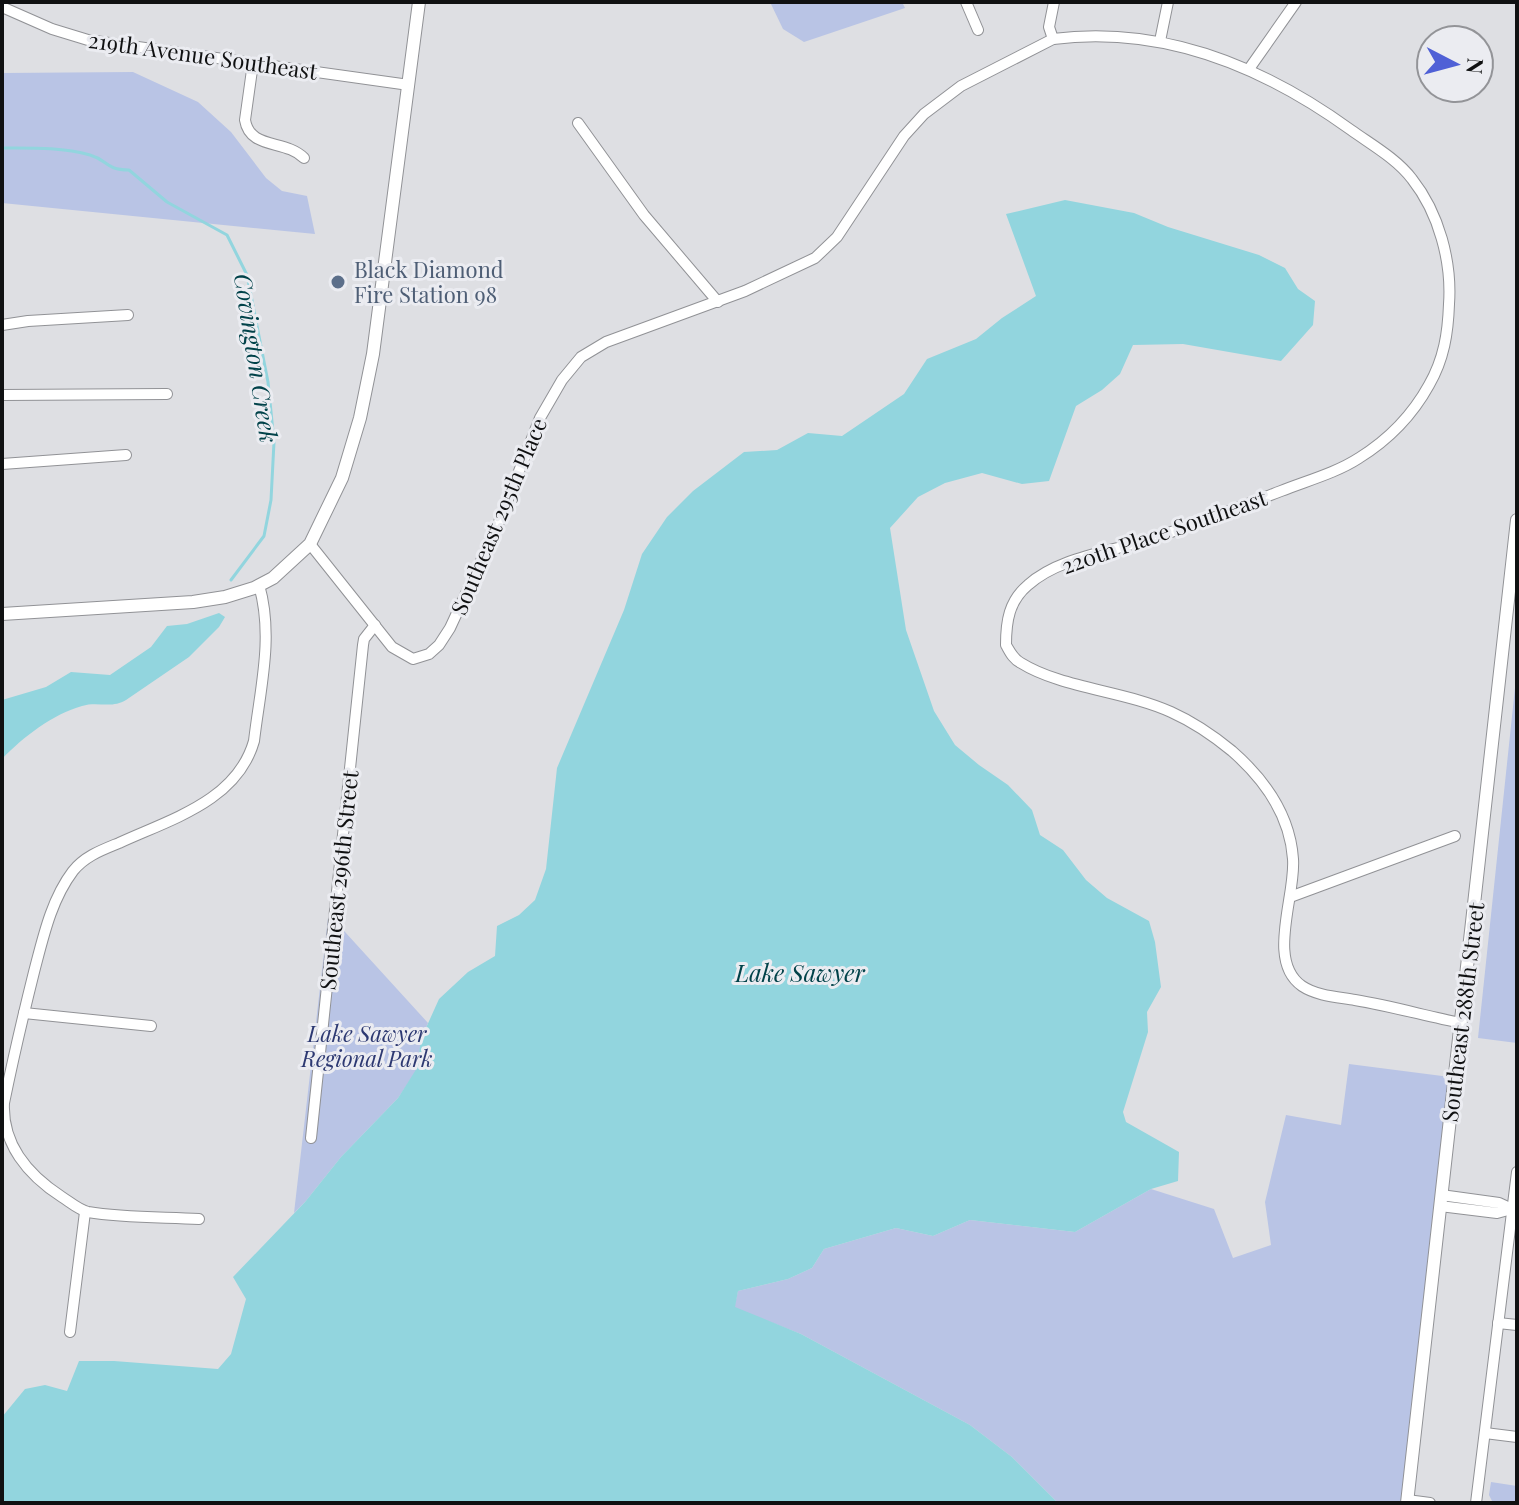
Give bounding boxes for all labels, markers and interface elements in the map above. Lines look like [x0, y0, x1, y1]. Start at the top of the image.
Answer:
street label: 219th Avenue Southeast [87, 24, 320, 86]
north arrow [1415, 24, 1495, 104]
text: N [1460, 57, 1492, 76]
place label: Black Diamond Fire Station 98 [354, 254, 504, 309]
water label: Covington Creek [228, 271, 286, 445]
marker: Black Diamond Fire Station 98 [329, 273, 347, 291]
street label: Southeast 295th Place [443, 413, 553, 619]
street label: 220th Place Southeast [1058, 481, 1272, 580]
street label: Southeast 296th Street [312, 768, 365, 991]
street label: Southeast 288th Street [1434, 899, 1490, 1123]
water label: Lake Sawyer [734, 956, 866, 988]
park label: Lake Sawyer Regional Park [300, 1018, 433, 1073]

